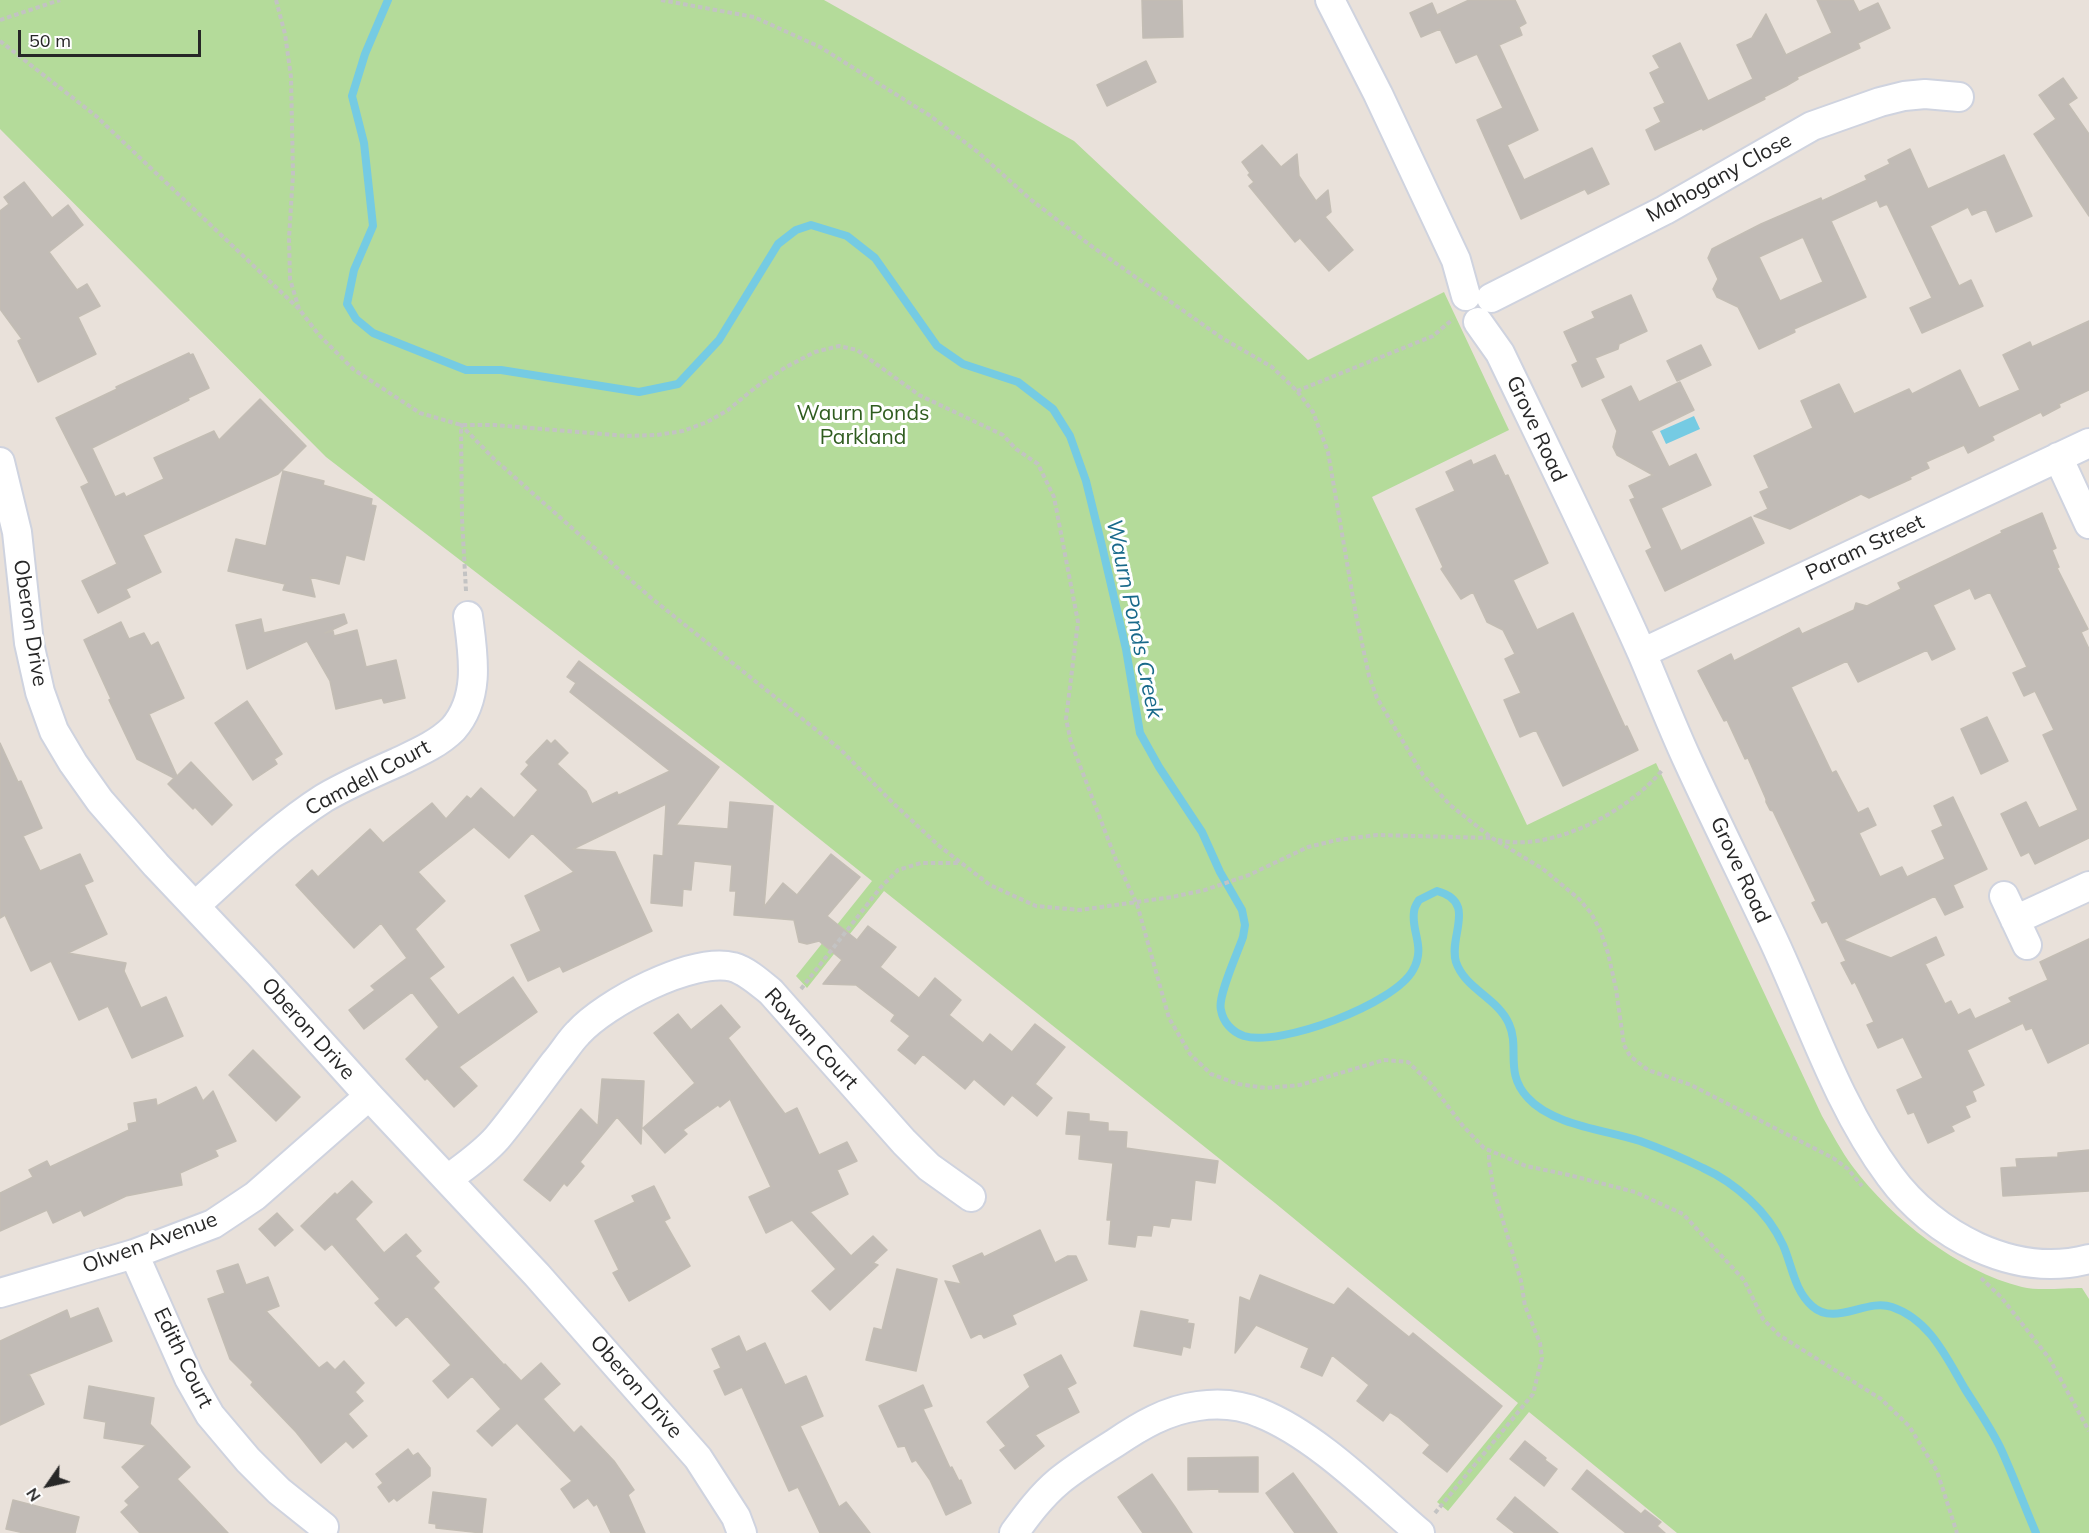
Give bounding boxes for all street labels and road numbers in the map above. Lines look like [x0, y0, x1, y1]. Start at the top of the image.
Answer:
street label: Mahogany Close [1642, 128, 1796, 228]
street label: Grove Road [1500, 372, 1572, 486]
street label: Param Street [1802, 510, 1928, 586]
street label: Oberon Drive [8, 558, 52, 688]
street label: Camdell Court [301, 735, 435, 821]
street label: Grove Road [1704, 813, 1776, 927]
street label: Oberon Drive [256, 973, 360, 1085]
street label: Rowan Court [759, 983, 863, 1095]
street label: Olwen Avenue [79, 1207, 221, 1279]
street label: Edith Court [148, 1304, 218, 1412]
street label: Oberon Drive [584, 1330, 688, 1444]

